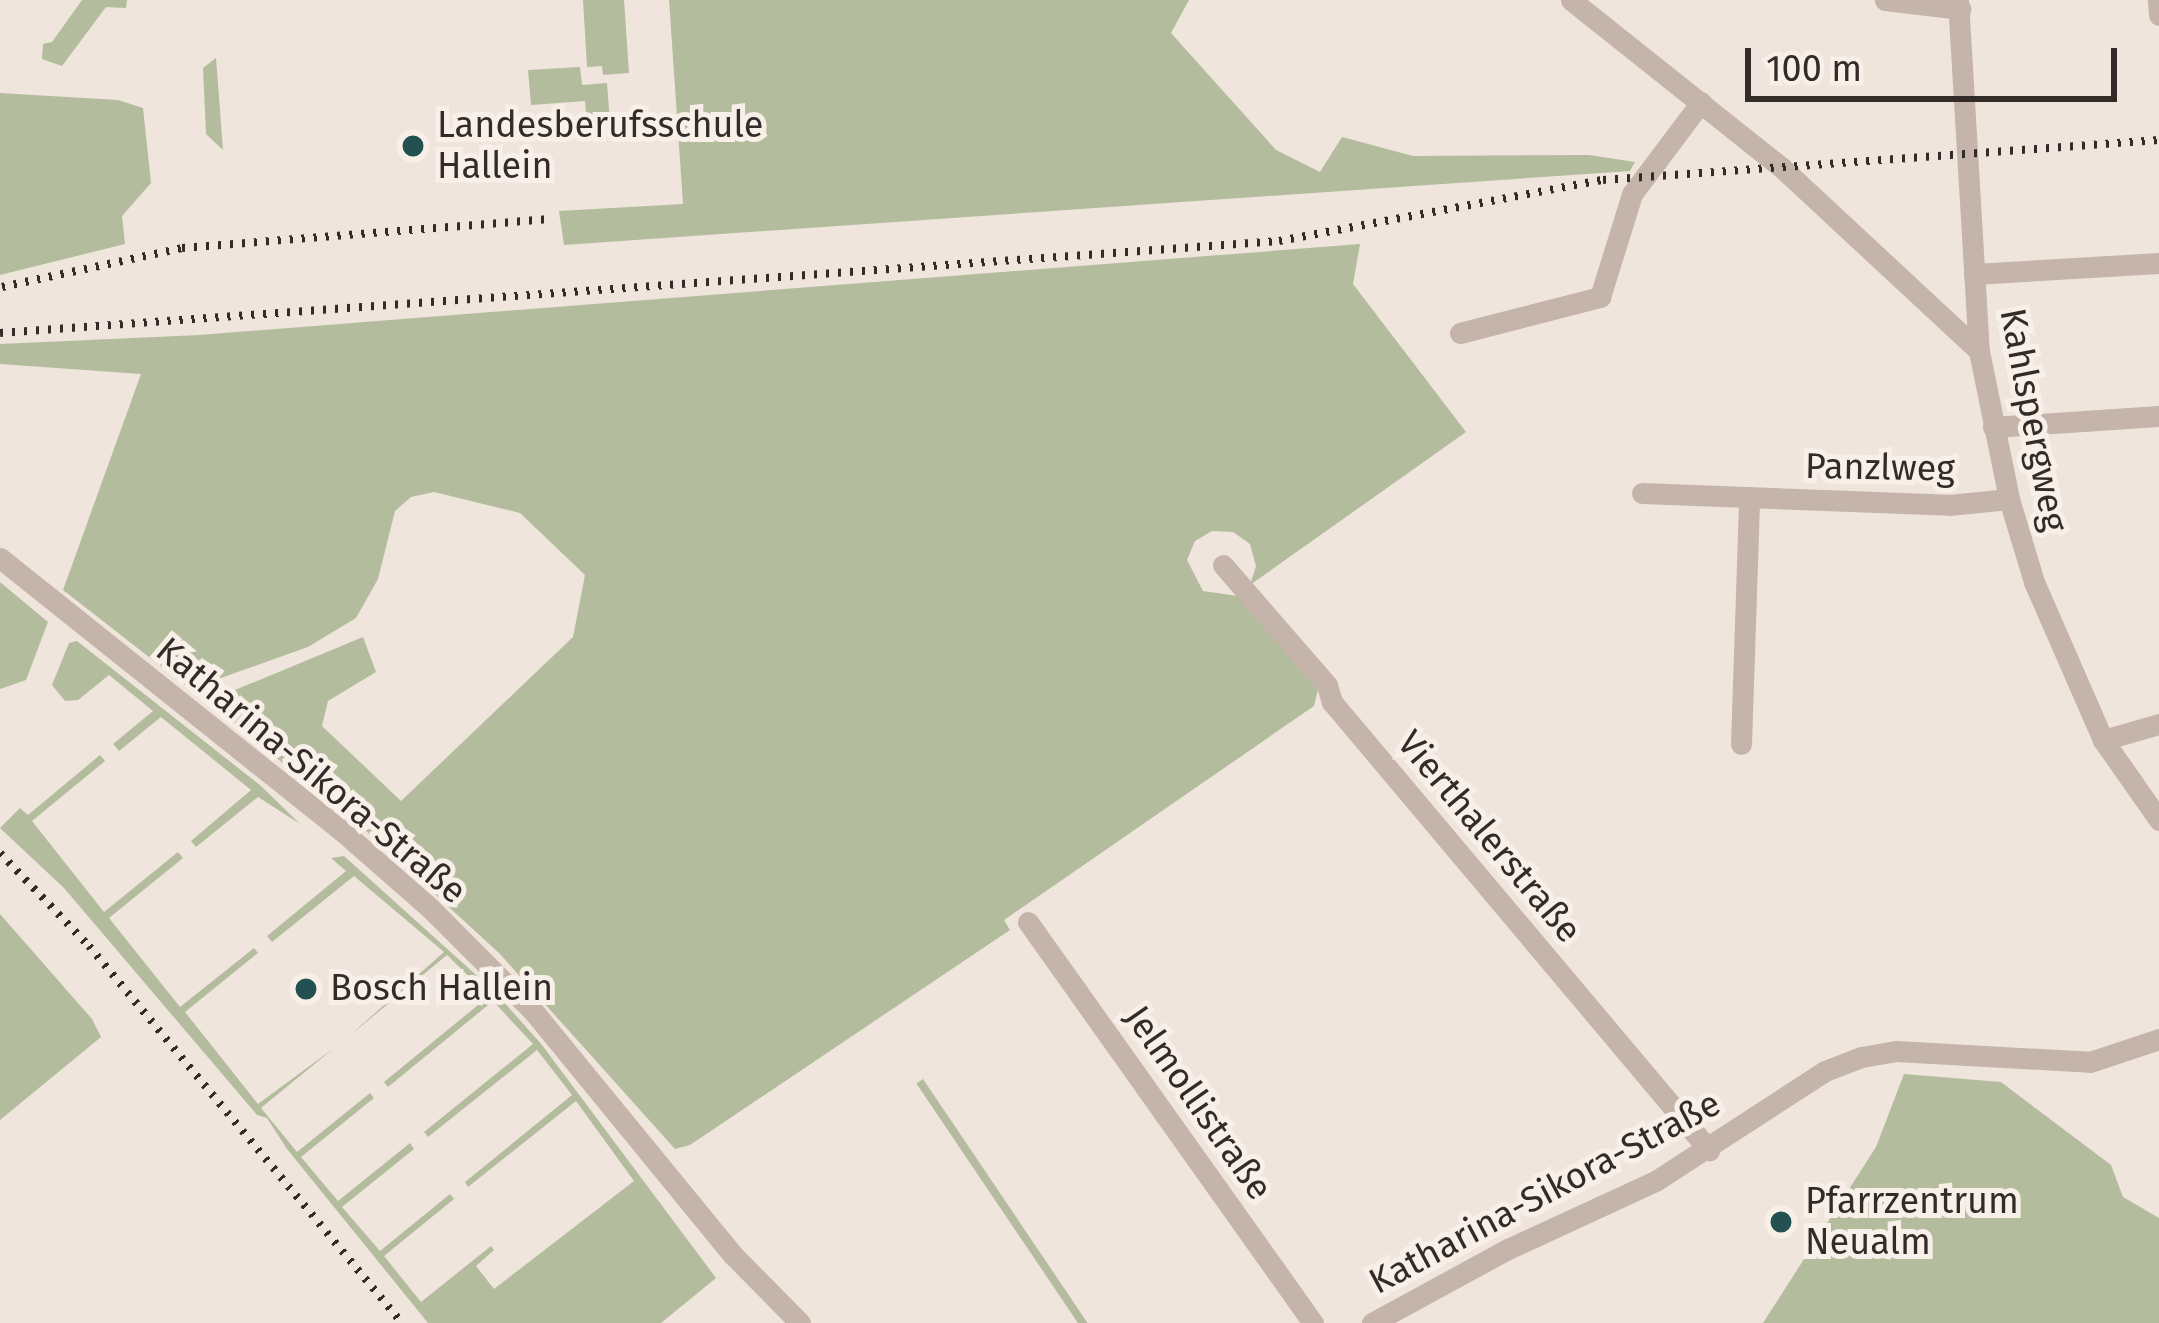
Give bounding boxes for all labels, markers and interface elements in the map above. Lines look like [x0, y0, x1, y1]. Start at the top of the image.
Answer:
scale bar [1751, 24, 2123, 98]
text: 100 m [1766, 47, 1862, 91]
place label: Landesberufsschule Hallein [437, 103, 763, 188]
marker: Landesberufsschule Hallein [400, 133, 426, 159]
street label: Kahlspergweg [1990, 305, 2076, 535]
street label: Panzlweg [1805, 445, 1955, 491]
street label: Katharina-Sikora-Straße [147, 629, 475, 913]
street label: Vierthalerstraße [1388, 722, 1590, 952]
place label: Bosch Hallein [330, 967, 553, 1011]
marker: Bosch Hallein [293, 976, 319, 1002]
street label: Jelmollistraße [1115, 998, 1281, 1208]
street label: Katharina-Sikora-Straße [1362, 1082, 1728, 1304]
place label: Pfarrzentrum Neualm [1805, 1179, 2019, 1264]
marker: Pfarrzentrum Neualm [1768, 1209, 1794, 1235]

